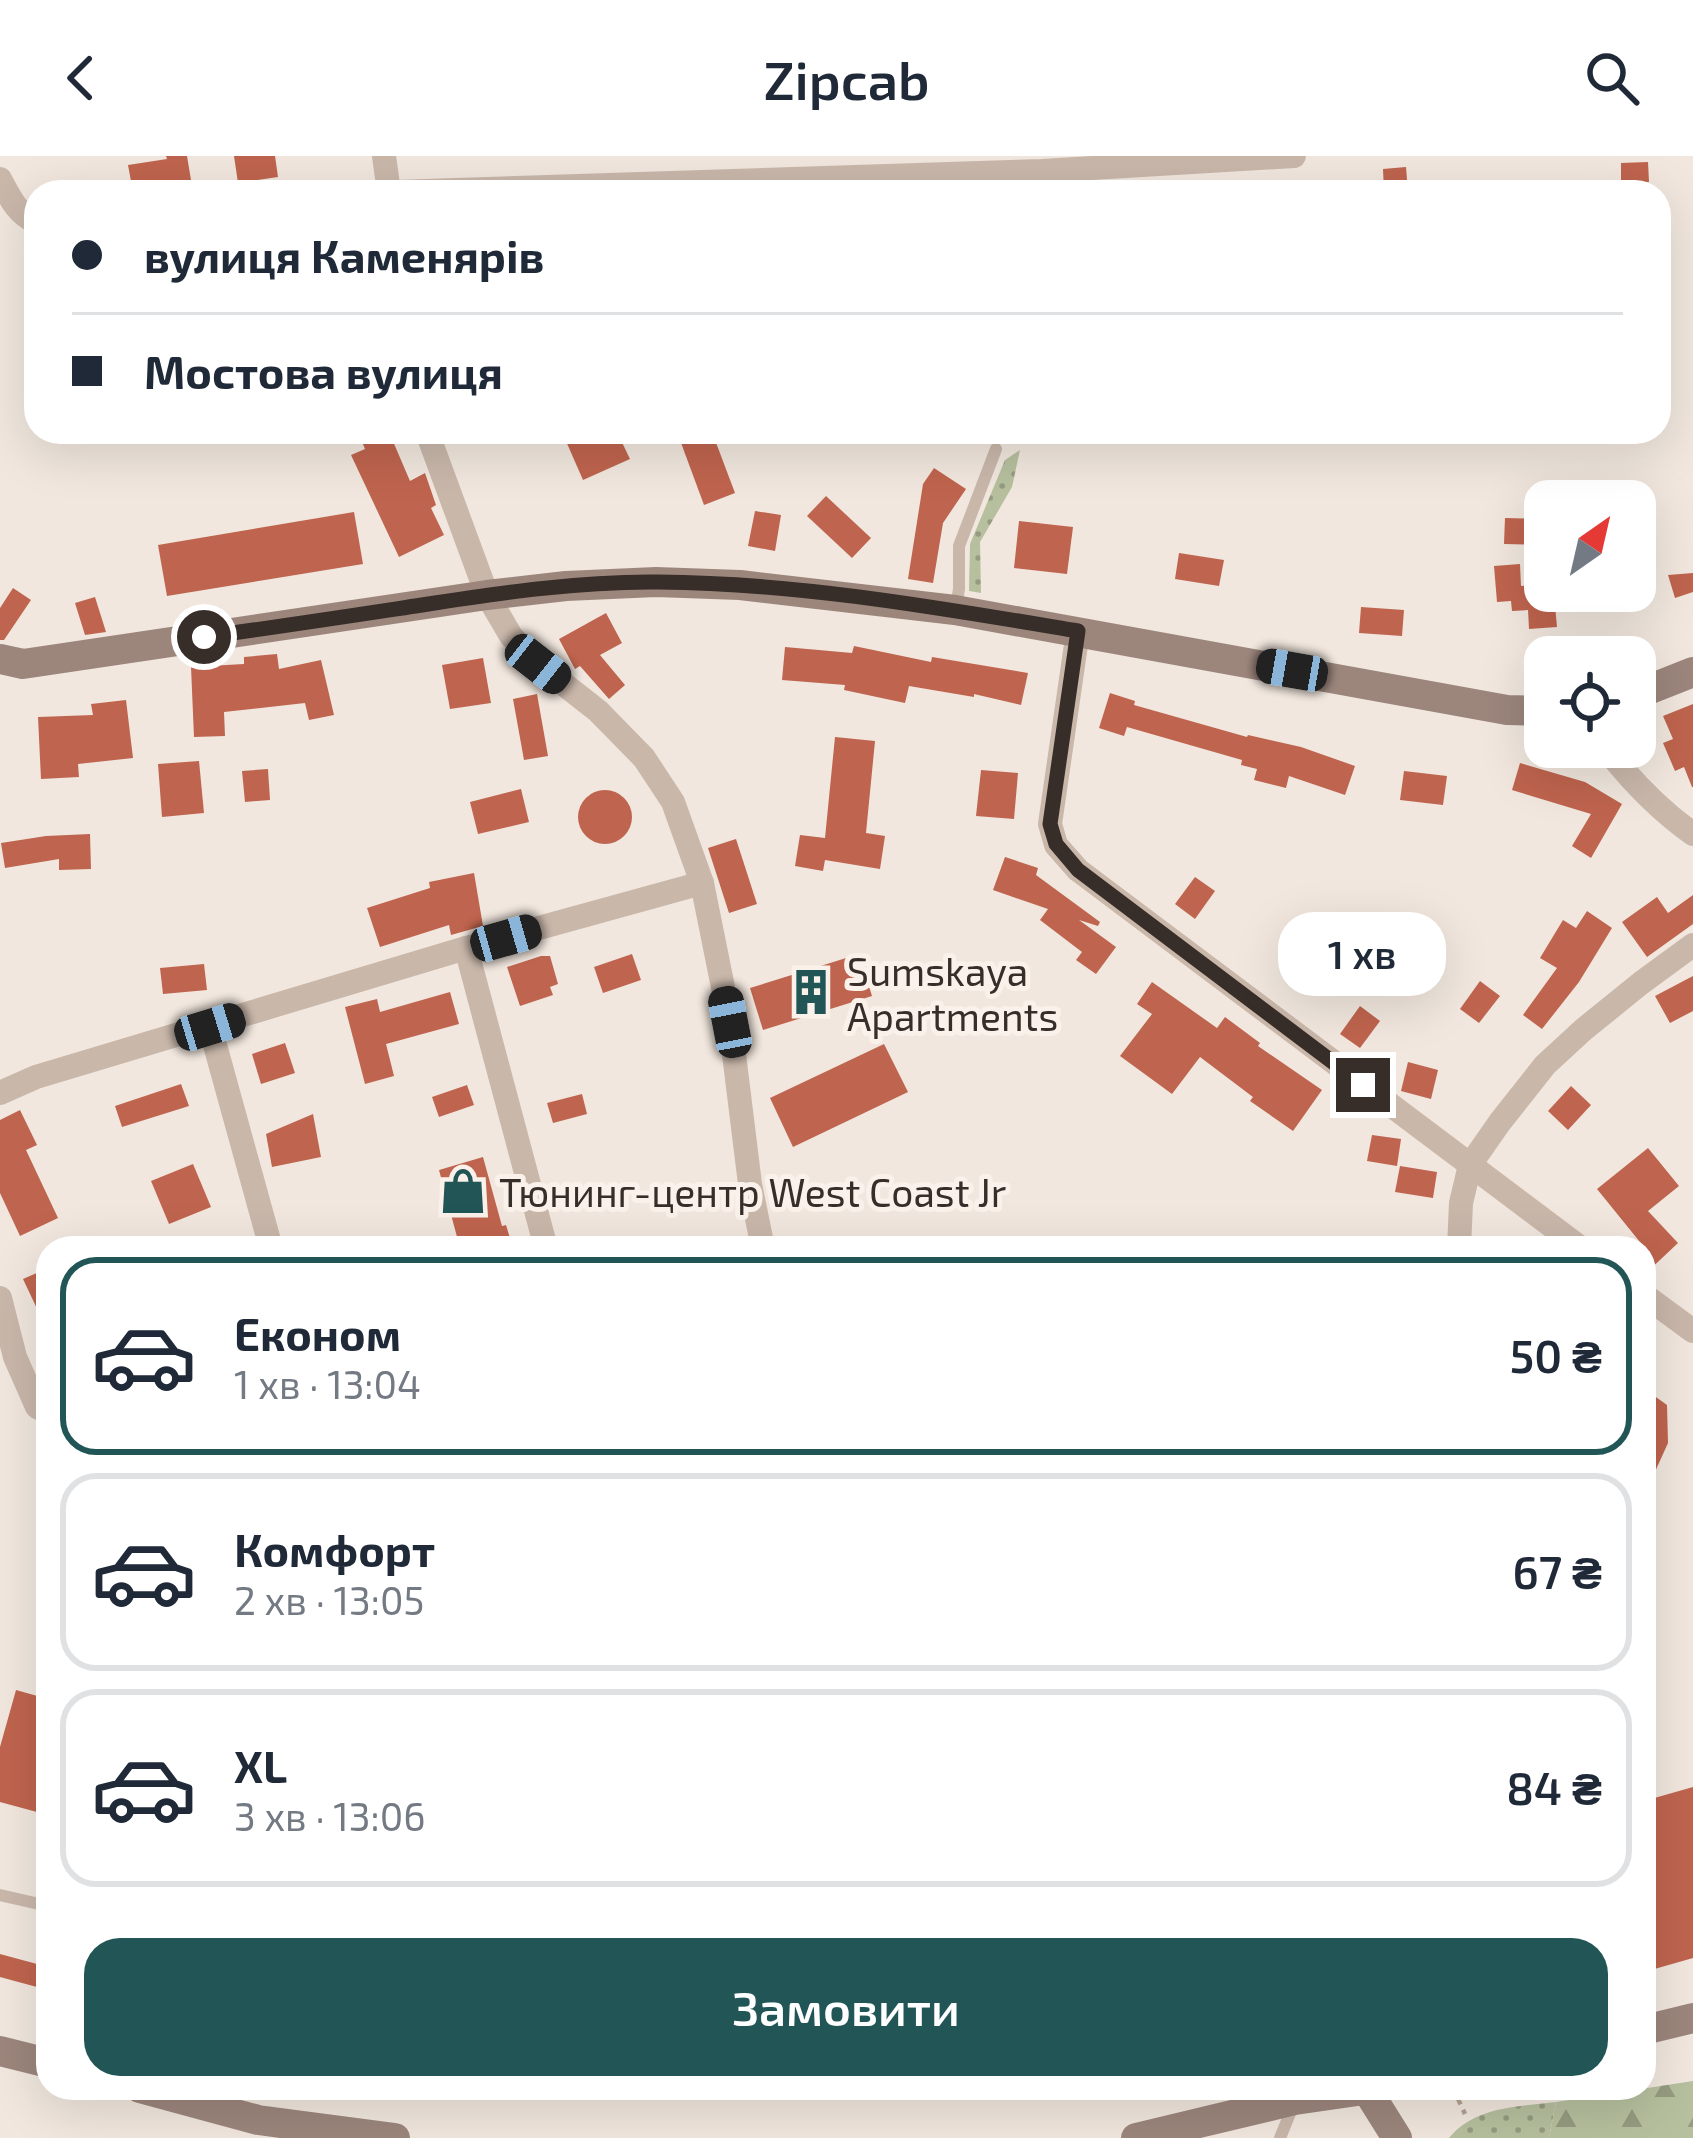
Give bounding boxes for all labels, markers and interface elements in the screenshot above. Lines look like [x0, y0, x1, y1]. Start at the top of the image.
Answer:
icon: back [48, 45, 114, 111]
icon: search [1579, 45, 1645, 111]
text: Zipcab [763, 46, 930, 111]
text: вулиця Каменярів [144, 228, 544, 282]
text: Мостова вулиця [144, 344, 503, 398]
north arrow [1524, 480, 1656, 612]
map controls [1524, 480, 1656, 768]
route start [177, 610, 231, 664]
car [499, 628, 577, 700]
button: locate [1524, 636, 1656, 768]
car [1253, 646, 1331, 694]
car [466, 911, 546, 965]
callout: 1 хв [1279, 911, 1447, 995]
text: 1 хв [1328, 930, 1396, 977]
place label: Sumskaya Apartments [847, 947, 1058, 1039]
building icon: Sumskaya Apartments [786, 967, 836, 1017]
car [705, 983, 755, 1061]
car [170, 999, 250, 1055]
route end [1336, 1058, 1390, 1112]
shop icon: Тюнинг-центр West Coast Jr [438, 1166, 488, 1216]
place label: Тюнинг-центр West Coast Jr [499, 1168, 1006, 1215]
icon: car [90, 1302, 198, 1410]
text: Економ [234, 1306, 401, 1360]
text: 50 ₴ [1510, 1328, 1602, 1382]
text: 1 хв · 13:04 [234, 1360, 421, 1407]
icon: car [90, 1518, 198, 1626]
text: Комфорт [234, 1522, 435, 1576]
text: 67 ₴ [1512, 1544, 1602, 1598]
text: 2 хв · 13:05 [234, 1576, 424, 1623]
icon: car [90, 1734, 198, 1842]
text: XL [234, 1738, 287, 1792]
text: 84 ₴ [1506, 1760, 1602, 1814]
text: 3 хв · 13:06 [234, 1792, 426, 1839]
button: Замовити [84, 1938, 1608, 2076]

